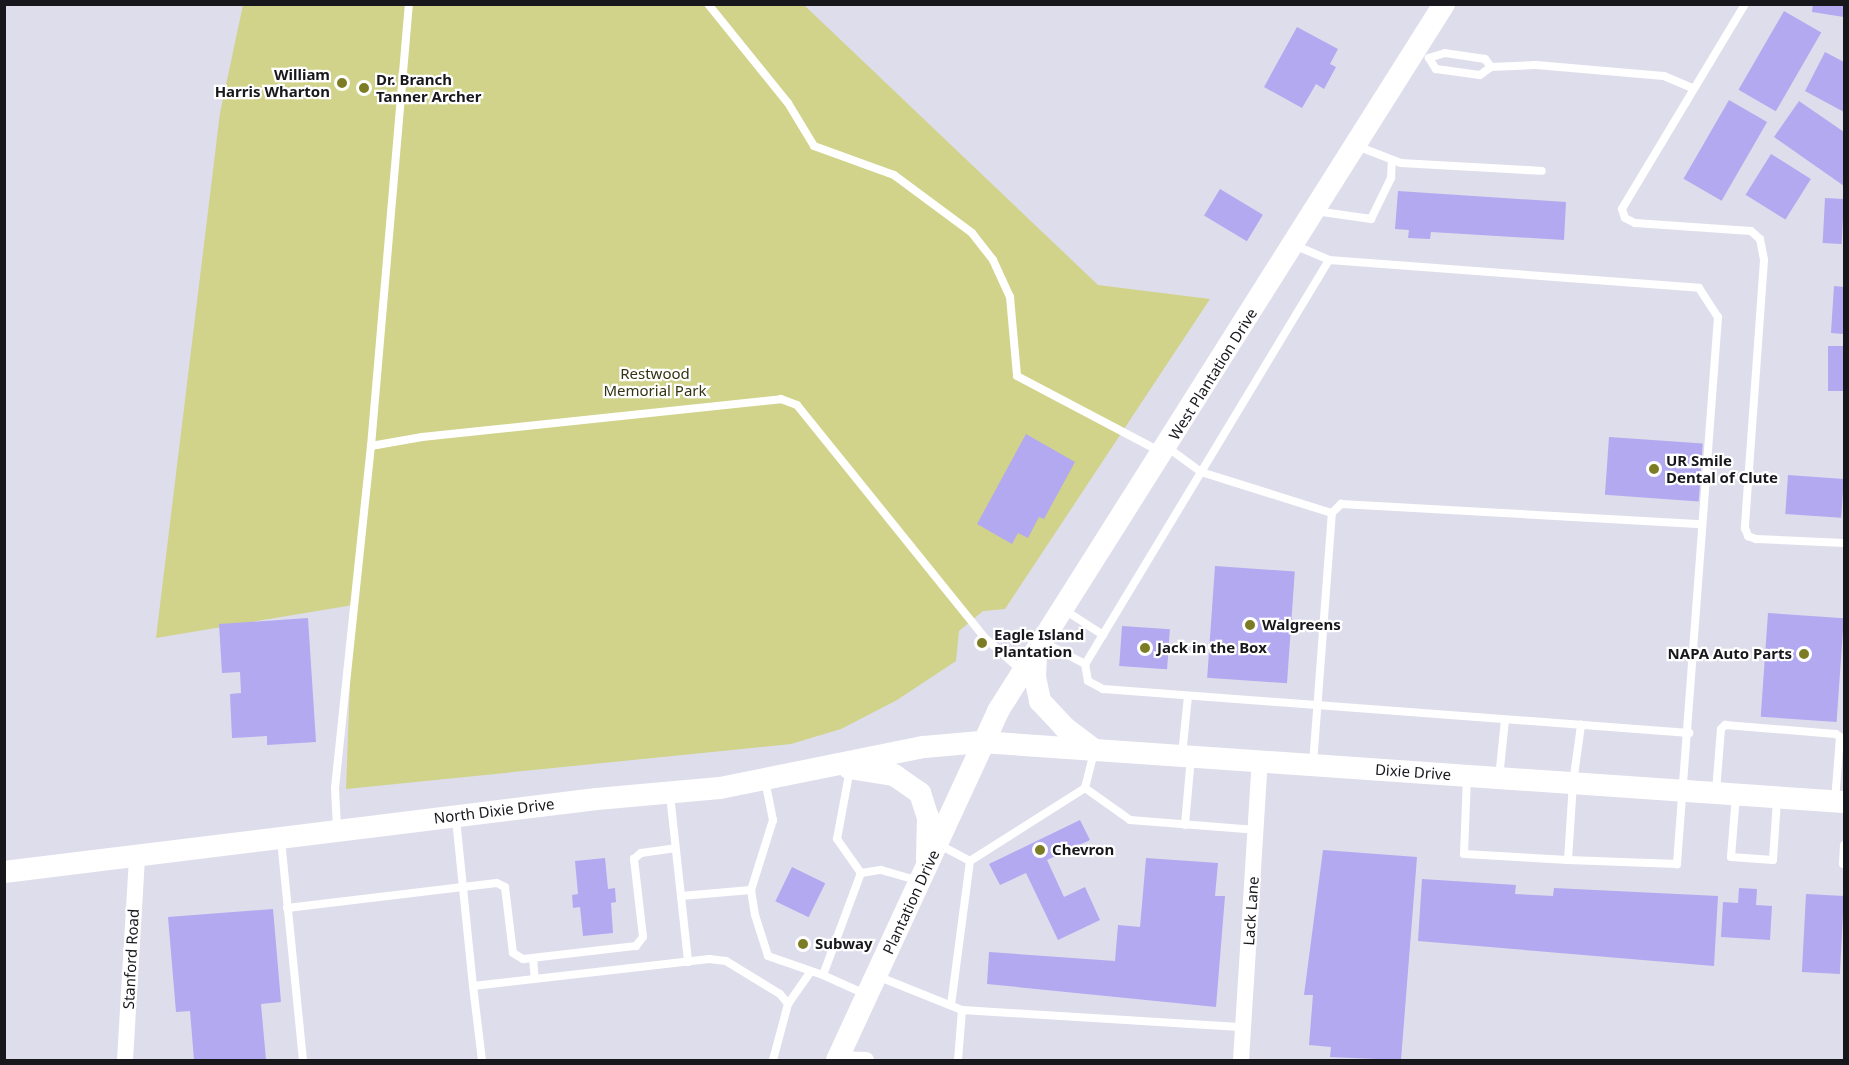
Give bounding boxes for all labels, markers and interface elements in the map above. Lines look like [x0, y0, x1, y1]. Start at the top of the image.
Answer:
place label: William Harris Wharton [215, 65, 330, 100]
place label: Dr. Branch Tanner Archer [376, 70, 481, 105]
marker: William Harris Wharton [335, 76, 349, 90]
marker: Dr. Branch Tanner Archer [357, 81, 371, 95]
street label: West Plantation Drive [1165, 305, 1261, 443]
park label: Restwood Memorial Park [603, 364, 707, 399]
place label: UR Smile Dental of Clute [1666, 451, 1778, 486]
marker: UR Smile Dental of Clute [1647, 462, 1661, 476]
place label: Walgreens [1262, 616, 1341, 634]
marker: Walgreens [1243, 618, 1257, 632]
place label: Eagle Island Plantation [994, 625, 1084, 660]
marker: Eagle Island Plantation [975, 636, 989, 650]
place label: Jack in the Box [1157, 639, 1267, 657]
marker: Jack in the Box [1138, 641, 1152, 655]
place label: NAPA Auto Parts [1668, 645, 1792, 663]
marker: NAPA Auto Parts [1797, 647, 1811, 661]
street label: Dixie Drive [1374, 760, 1452, 784]
street label: North Dixie Drive [433, 795, 555, 827]
place label: Chevron [1052, 841, 1114, 859]
marker: Chevron [1033, 843, 1047, 857]
street label: Plantation Drive [879, 847, 943, 957]
street label: Lack Lane [1240, 876, 1262, 946]
street label: Stanford Road [119, 908, 143, 1010]
place label: Subway [815, 935, 873, 953]
marker: Subway [796, 937, 810, 951]

